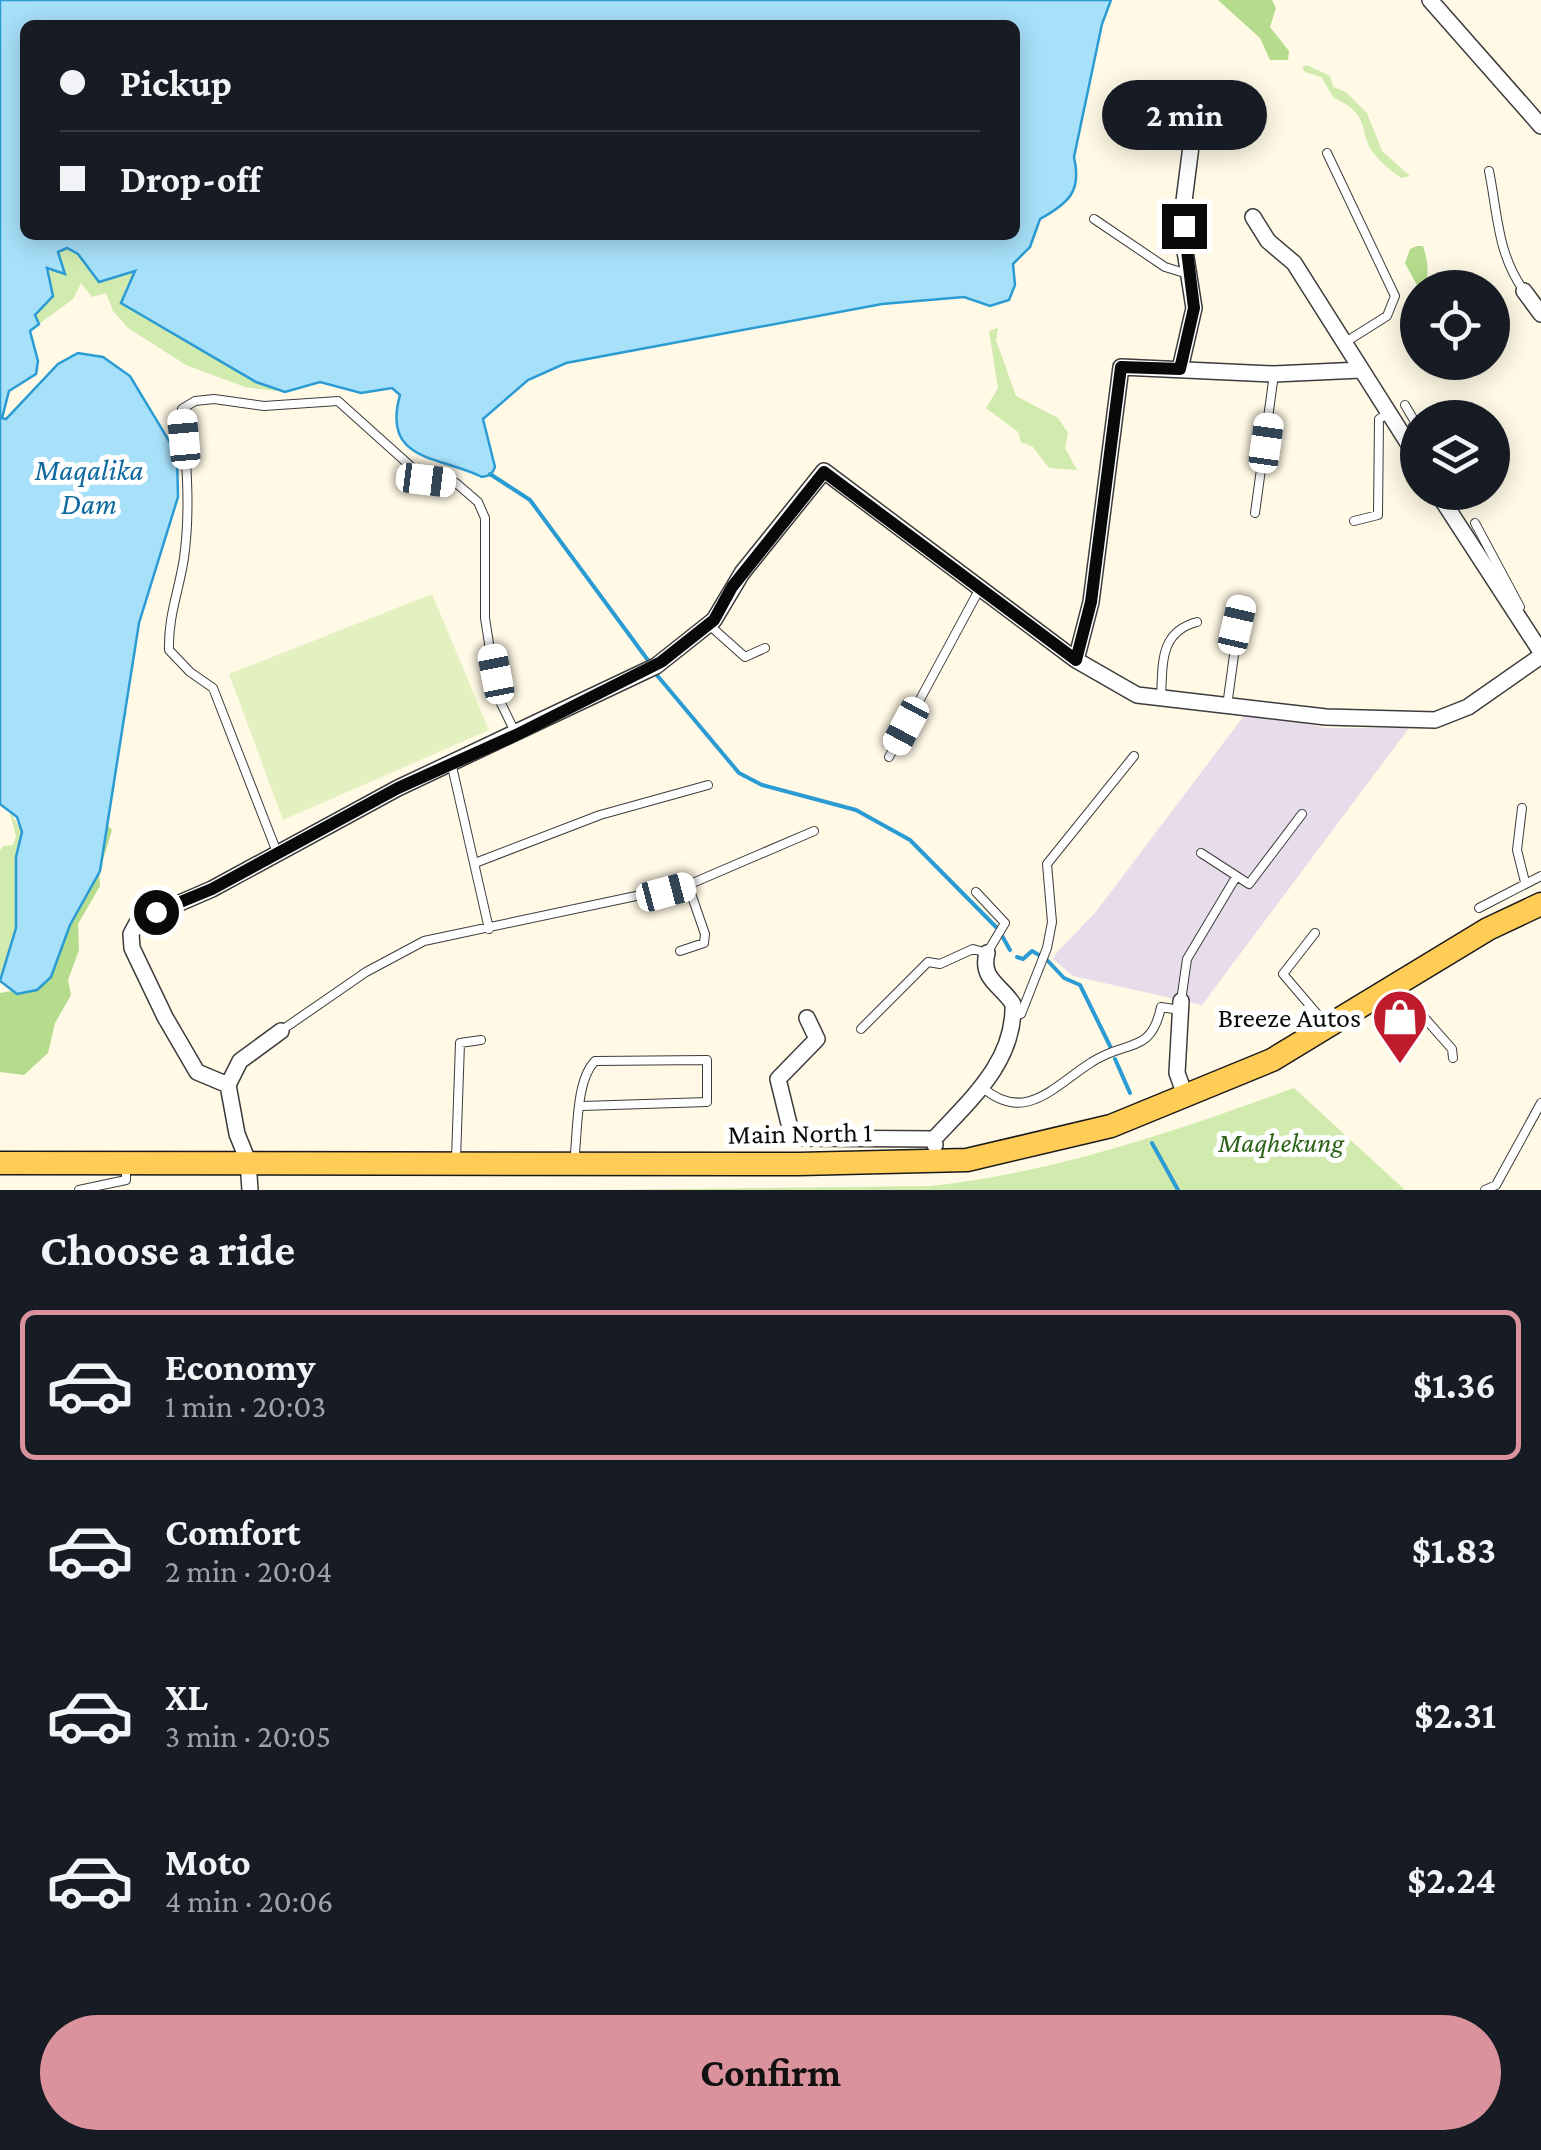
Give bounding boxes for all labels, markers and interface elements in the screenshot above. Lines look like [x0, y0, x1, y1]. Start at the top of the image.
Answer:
text: Pickup [120, 62, 232, 104]
callout: 2 min [1102, 81, 1266, 151]
text: 2 min [1146, 97, 1223, 133]
text: Drop-off [120, 158, 261, 200]
route end [1162, 204, 1207, 249]
map controls [1400, 270, 1510, 510]
button: locate [1400, 270, 1510, 380]
button: layers [1400, 400, 1510, 510]
car [166, 408, 202, 470]
car [1247, 411, 1285, 475]
water label: Maqalika Dam [33, 453, 144, 520]
car [394, 461, 458, 499]
car [1216, 592, 1258, 658]
car [476, 642, 516, 706]
car [879, 692, 933, 760]
car [633, 870, 699, 914]
route start [134, 890, 179, 935]
shop icon: Breeze Autos [1370, 987, 1430, 1066]
place label: Breeze Autos [1218, 1002, 1361, 1033]
street label: Main North 1 [727, 1116, 873, 1150]
park label: Maqhekung [1217, 1127, 1345, 1158]
text: Choose a ride [40, 1225, 295, 1275]
icon: car [45, 1340, 135, 1430]
text: Economy [165, 1346, 315, 1388]
text: $1.36 [1413, 1364, 1496, 1406]
text: 1 min · 20:03 [165, 1388, 326, 1424]
icon: car [45, 1505, 135, 1595]
text: Comfort [165, 1511, 301, 1553]
text: $1.83 [1412, 1529, 1496, 1571]
text: 2 min · 20:04 [165, 1553, 332, 1589]
icon: car [45, 1670, 135, 1760]
text: XL [165, 1676, 208, 1718]
text: $2.31 [1414, 1694, 1496, 1736]
text: 3 min · 20:05 [165, 1718, 331, 1754]
icon: car [45, 1835, 135, 1925]
text: Moto [165, 1841, 251, 1883]
text: $2.24 [1407, 1859, 1496, 1901]
text: 4 min · 20:06 [165, 1883, 333, 1919]
button: Confirm [40, 2015, 1501, 2130]

